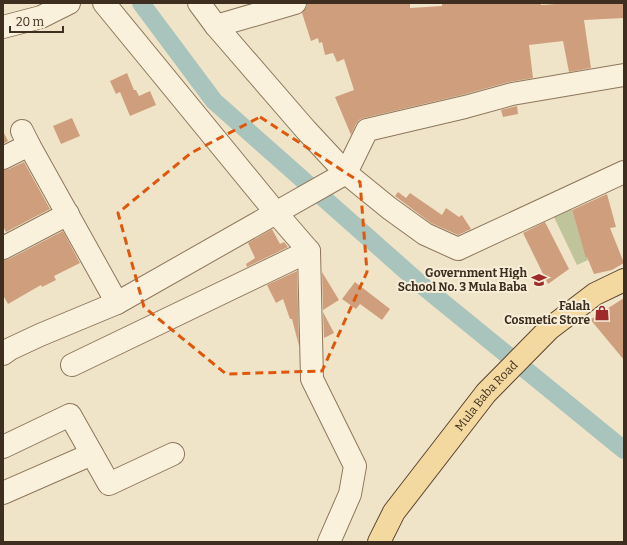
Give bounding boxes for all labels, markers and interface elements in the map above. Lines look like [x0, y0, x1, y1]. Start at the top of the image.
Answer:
scale bar [10, 8, 63, 34]
text: 20 m [16, 15, 45, 29]
place label: Government High School No. 3 Mula Baba [398, 266, 527, 294]
school or university icon: Government High School No. 3 Mula Baba [530, 271, 548, 289]
place label: Falah Cosmetic Store [504, 299, 590, 327]
shop icon: Falah Cosmetic Store [593, 304, 611, 322]
street label: Mula Baba Road [452, 358, 521, 434]

